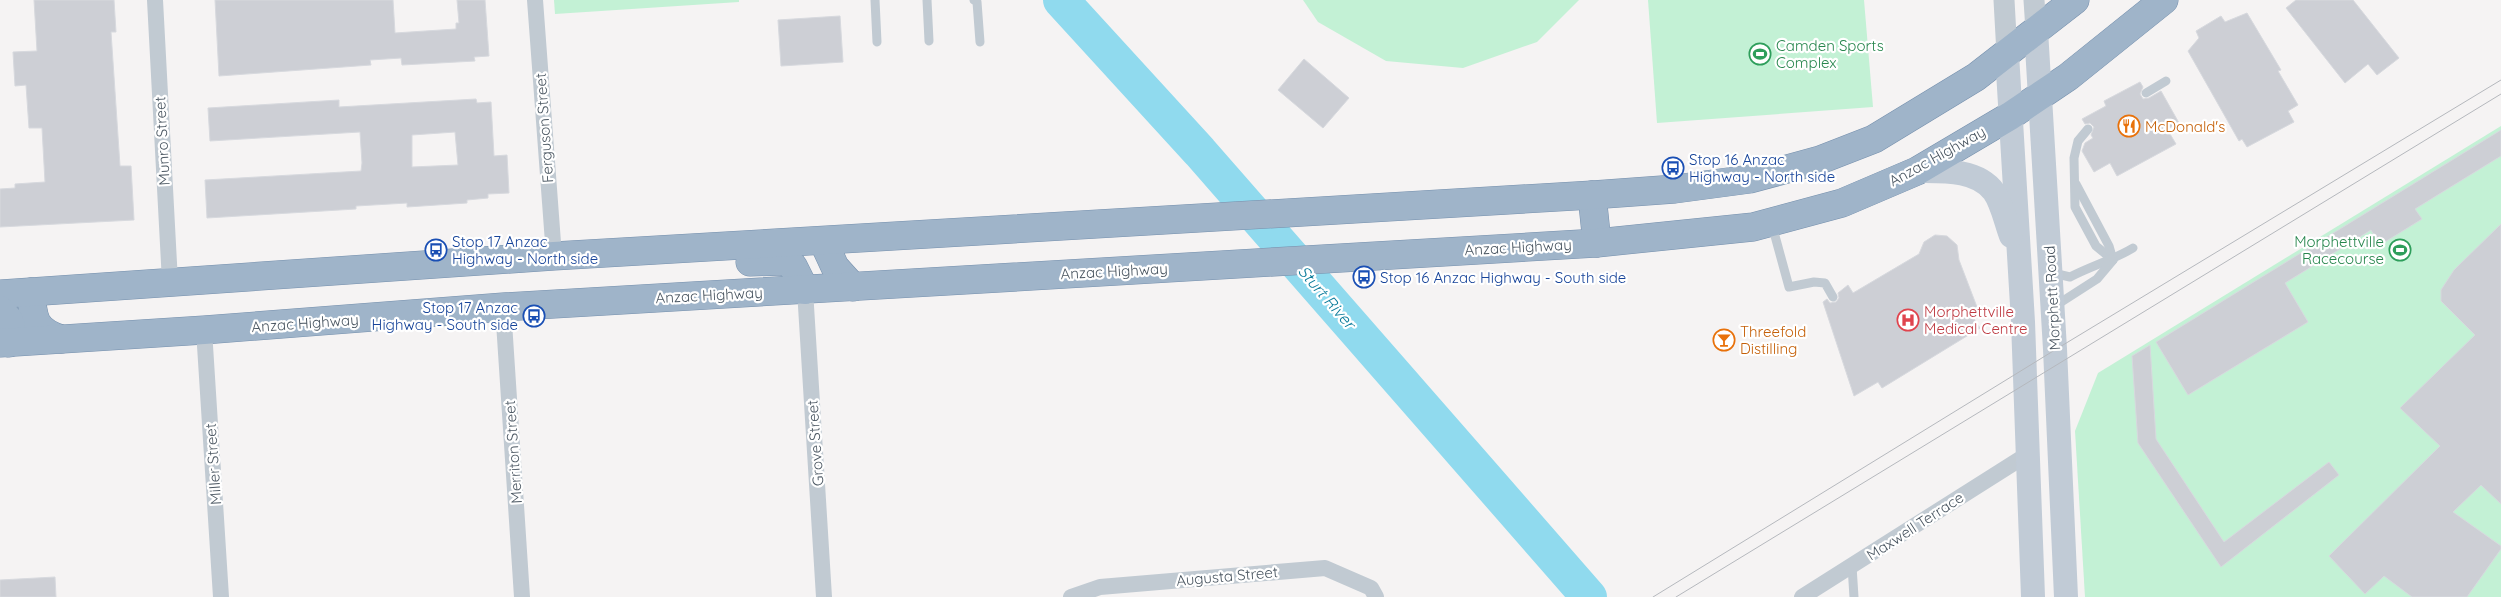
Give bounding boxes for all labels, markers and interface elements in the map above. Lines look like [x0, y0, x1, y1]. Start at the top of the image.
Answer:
place label: Camden Sports Complex [1776, 36, 1884, 72]
sports icon: Camden Sports Complex [1748, 42, 1772, 66]
street label: Ferguson Street [531, 73, 557, 183]
street label: Munro Street [150, 96, 174, 186]
restaurant icon: McDonald's [2117, 114, 2141, 138]
place label: McDonald's [2145, 117, 2225, 136]
street label: Anzac Highway [1885, 122, 1989, 190]
place label: Stop 16 Anzac Highway - North side [1689, 150, 1835, 186]
bus stop icon: Stop 16 Anzac Highway - North side [1661, 156, 1685, 180]
place label: Stop 17 Anzac Highway - North side [452, 232, 598, 268]
place label: Morphettville Racecourse [2294, 232, 2384, 268]
street label: Anzac Highway [1464, 235, 1572, 259]
bus stop icon: Stop 17 Anzac Highway - North side [424, 238, 448, 262]
sports icon: Morphettville Racecourse [2388, 238, 2412, 262]
street label: Morphett Road [2040, 245, 2064, 351]
street label: Anzac Highway [1060, 259, 1168, 283]
water label: Sturt River [1294, 261, 1361, 334]
bus stop icon: Stop 16 Anzac Highway - South side [1352, 265, 1376, 289]
place label: Stop 16 Anzac Highway - South side [1380, 268, 1626, 287]
street label: Anzac Highway [655, 283, 763, 307]
place label: Stop 17 Anzac Highway - South side [372, 298, 518, 334]
place label: Morphettville Medical Centre [1924, 302, 2028, 338]
bus stop icon: Stop 17 Anzac Highway - South side [522, 304, 546, 328]
hospital icon: Morphettville Medical Centre [1896, 308, 1920, 332]
street label: Anzac Highway [251, 310, 359, 336]
place label: Threefold Distilling [1740, 322, 1806, 358]
bar icon: Threefold Distilling [1712, 328, 1736, 352]
street label: Grove Street [803, 399, 827, 487]
street label: Merriton Street [500, 400, 526, 504]
street label: Miller Street [201, 423, 225, 505]
street label: Maxwell Terrace [1863, 488, 1967, 564]
street label: Augusta Street [1175, 562, 1279, 590]

